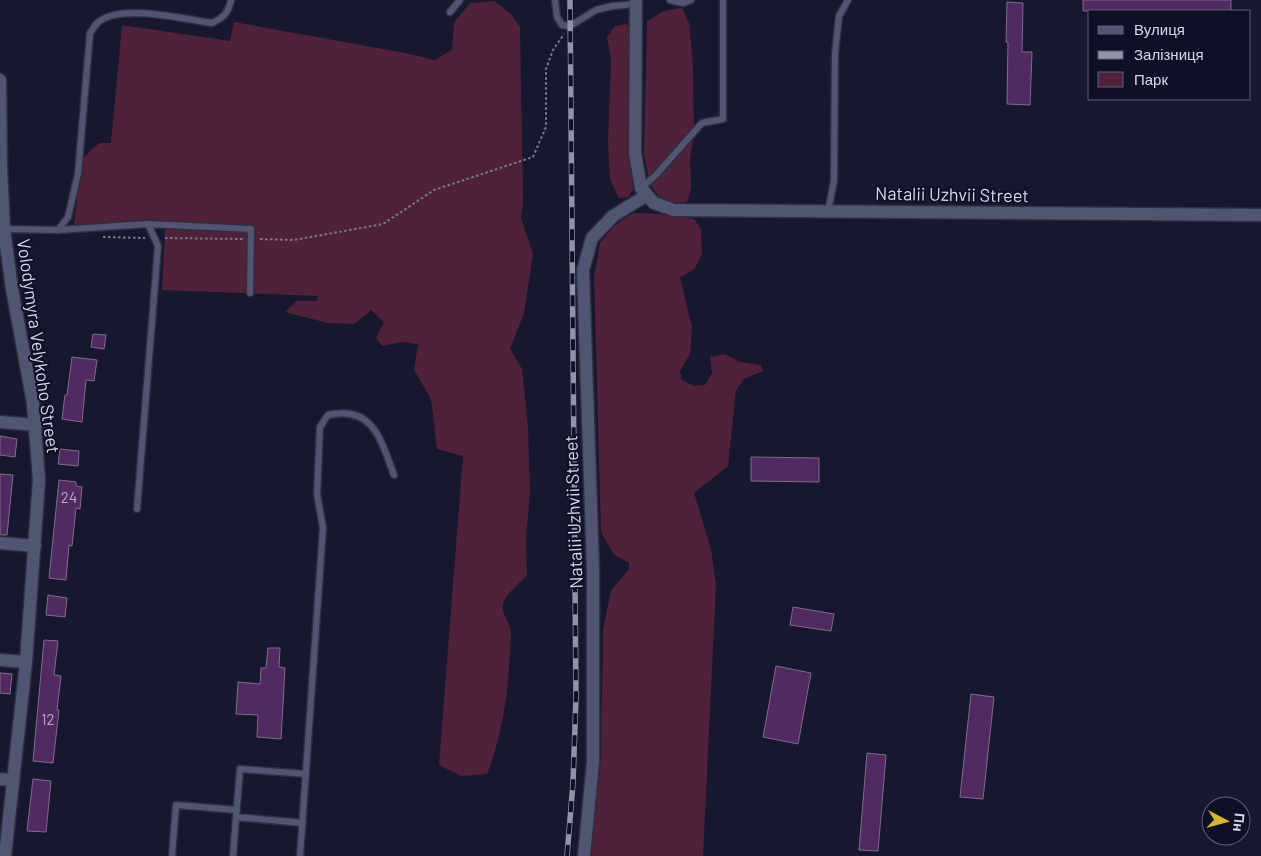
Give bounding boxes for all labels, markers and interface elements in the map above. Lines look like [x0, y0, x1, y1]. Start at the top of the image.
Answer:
legend [1088, 10, 1251, 100]
text: Вулиця [1134, 20, 1185, 38]
text: Залізниця [1134, 45, 1204, 63]
text: Парк [1134, 70, 1168, 88]
street label: Natalii Uzhvii Street [875, 182, 1029, 206]
street label: Volodymyra Velykoho Street [13, 237, 65, 455]
street label: Natalii Uzhvii Street [559, 435, 587, 589]
house number: 24 [61, 488, 77, 506]
house number: 12 [41, 710, 55, 728]
north arrow [1201, 796, 1251, 846]
text: Пн [1230, 812, 1249, 833]

